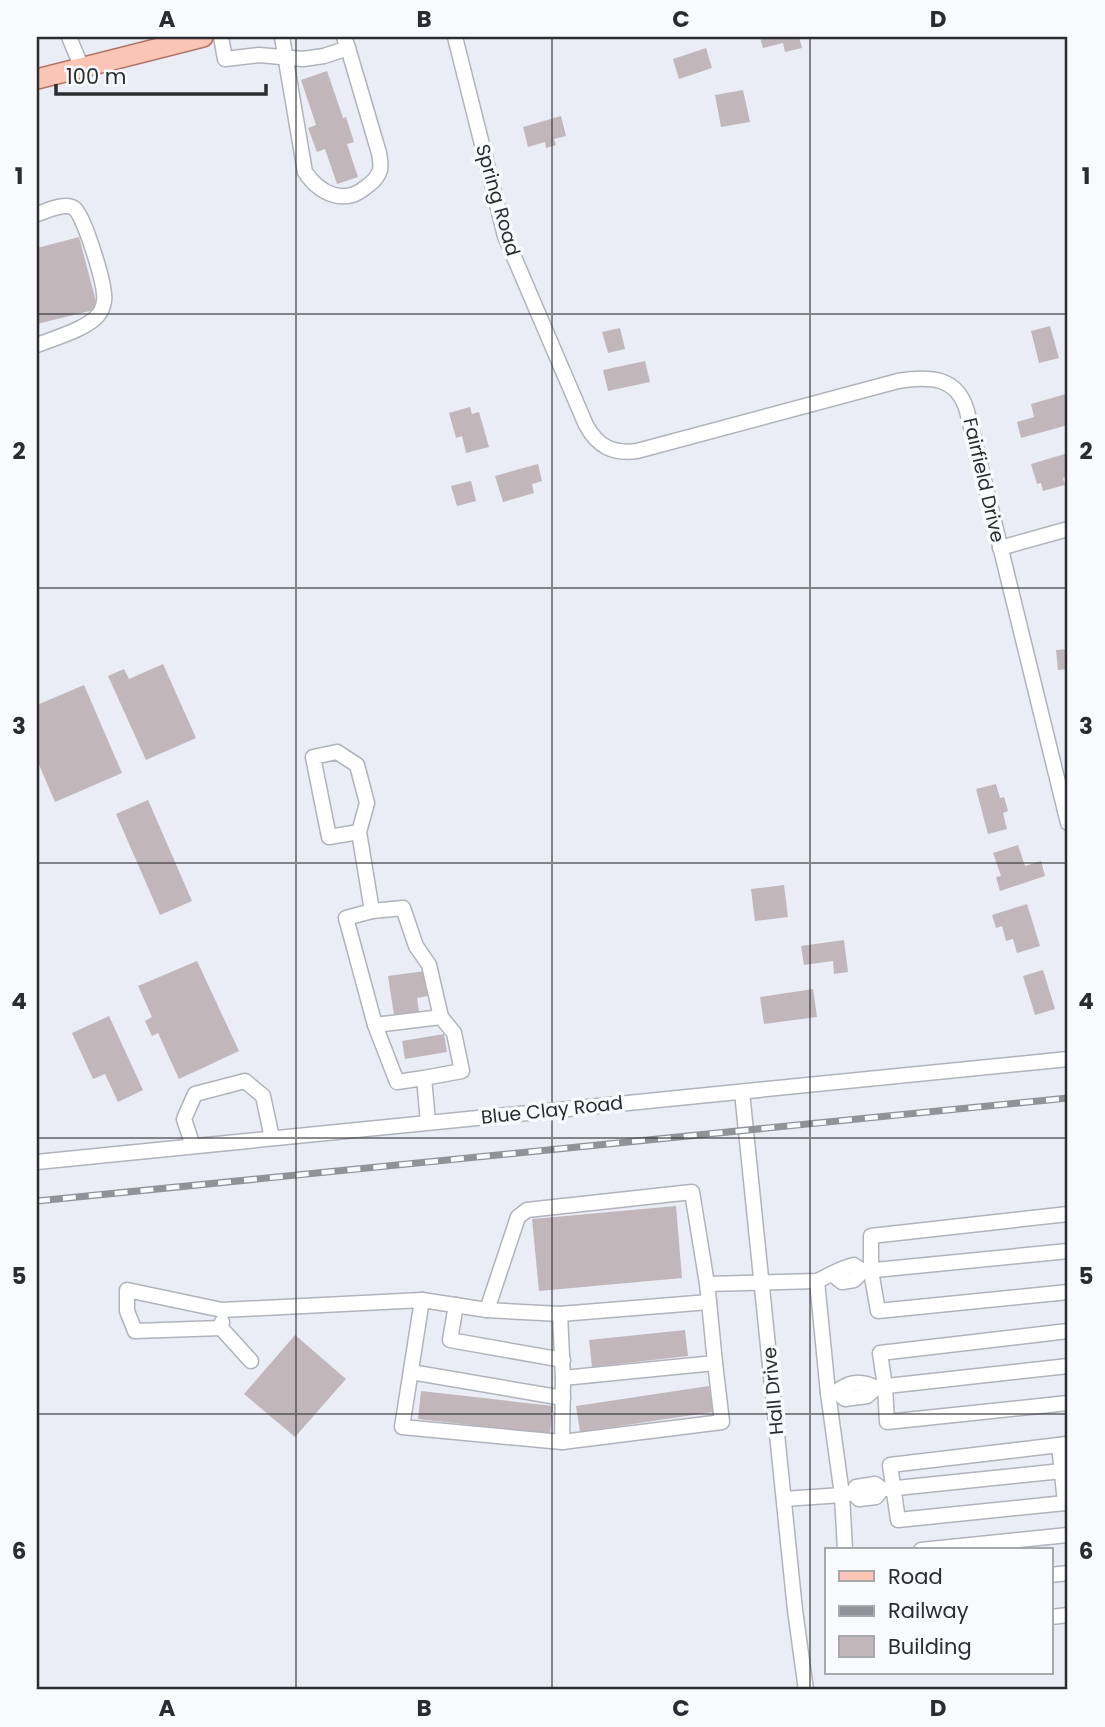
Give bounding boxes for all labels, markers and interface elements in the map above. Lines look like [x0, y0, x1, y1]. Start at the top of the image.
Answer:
text: A [159, 3, 176, 35]
text: B [416, 3, 432, 35]
text: C [672, 3, 690, 35]
text: D [930, 3, 946, 35]
scale bar [56, 52, 266, 96]
text: 100 m [66, 62, 126, 91]
street label: Spring Road [469, 141, 527, 259]
text: 1 [15, 160, 23, 192]
text: 1 [1082, 160, 1090, 192]
street label: Fairfield Drive [957, 415, 1011, 545]
text: 2 [12, 435, 26, 467]
text: 2 [1079, 435, 1093, 467]
text: 3 [12, 710, 26, 742]
text: 3 [1079, 710, 1093, 742]
text: 4 [11, 985, 27, 1017]
text: 4 [1078, 985, 1094, 1017]
street label: Blue Clay Road [480, 1089, 624, 1131]
text: 5 [12, 1260, 26, 1292]
text: 5 [1079, 1260, 1093, 1292]
street label: Hall Drive [756, 1346, 790, 1436]
text: 6 [12, 1535, 26, 1567]
text: 6 [1079, 1535, 1093, 1567]
legend [825, 1548, 1052, 1674]
text: Road [888, 1562, 943, 1591]
text: Railway [888, 1596, 969, 1625]
text: Building [888, 1632, 972, 1661]
text: A [159, 1692, 176, 1724]
text: B [416, 1692, 432, 1724]
text: C [672, 1692, 690, 1724]
text: D [930, 1692, 946, 1724]

